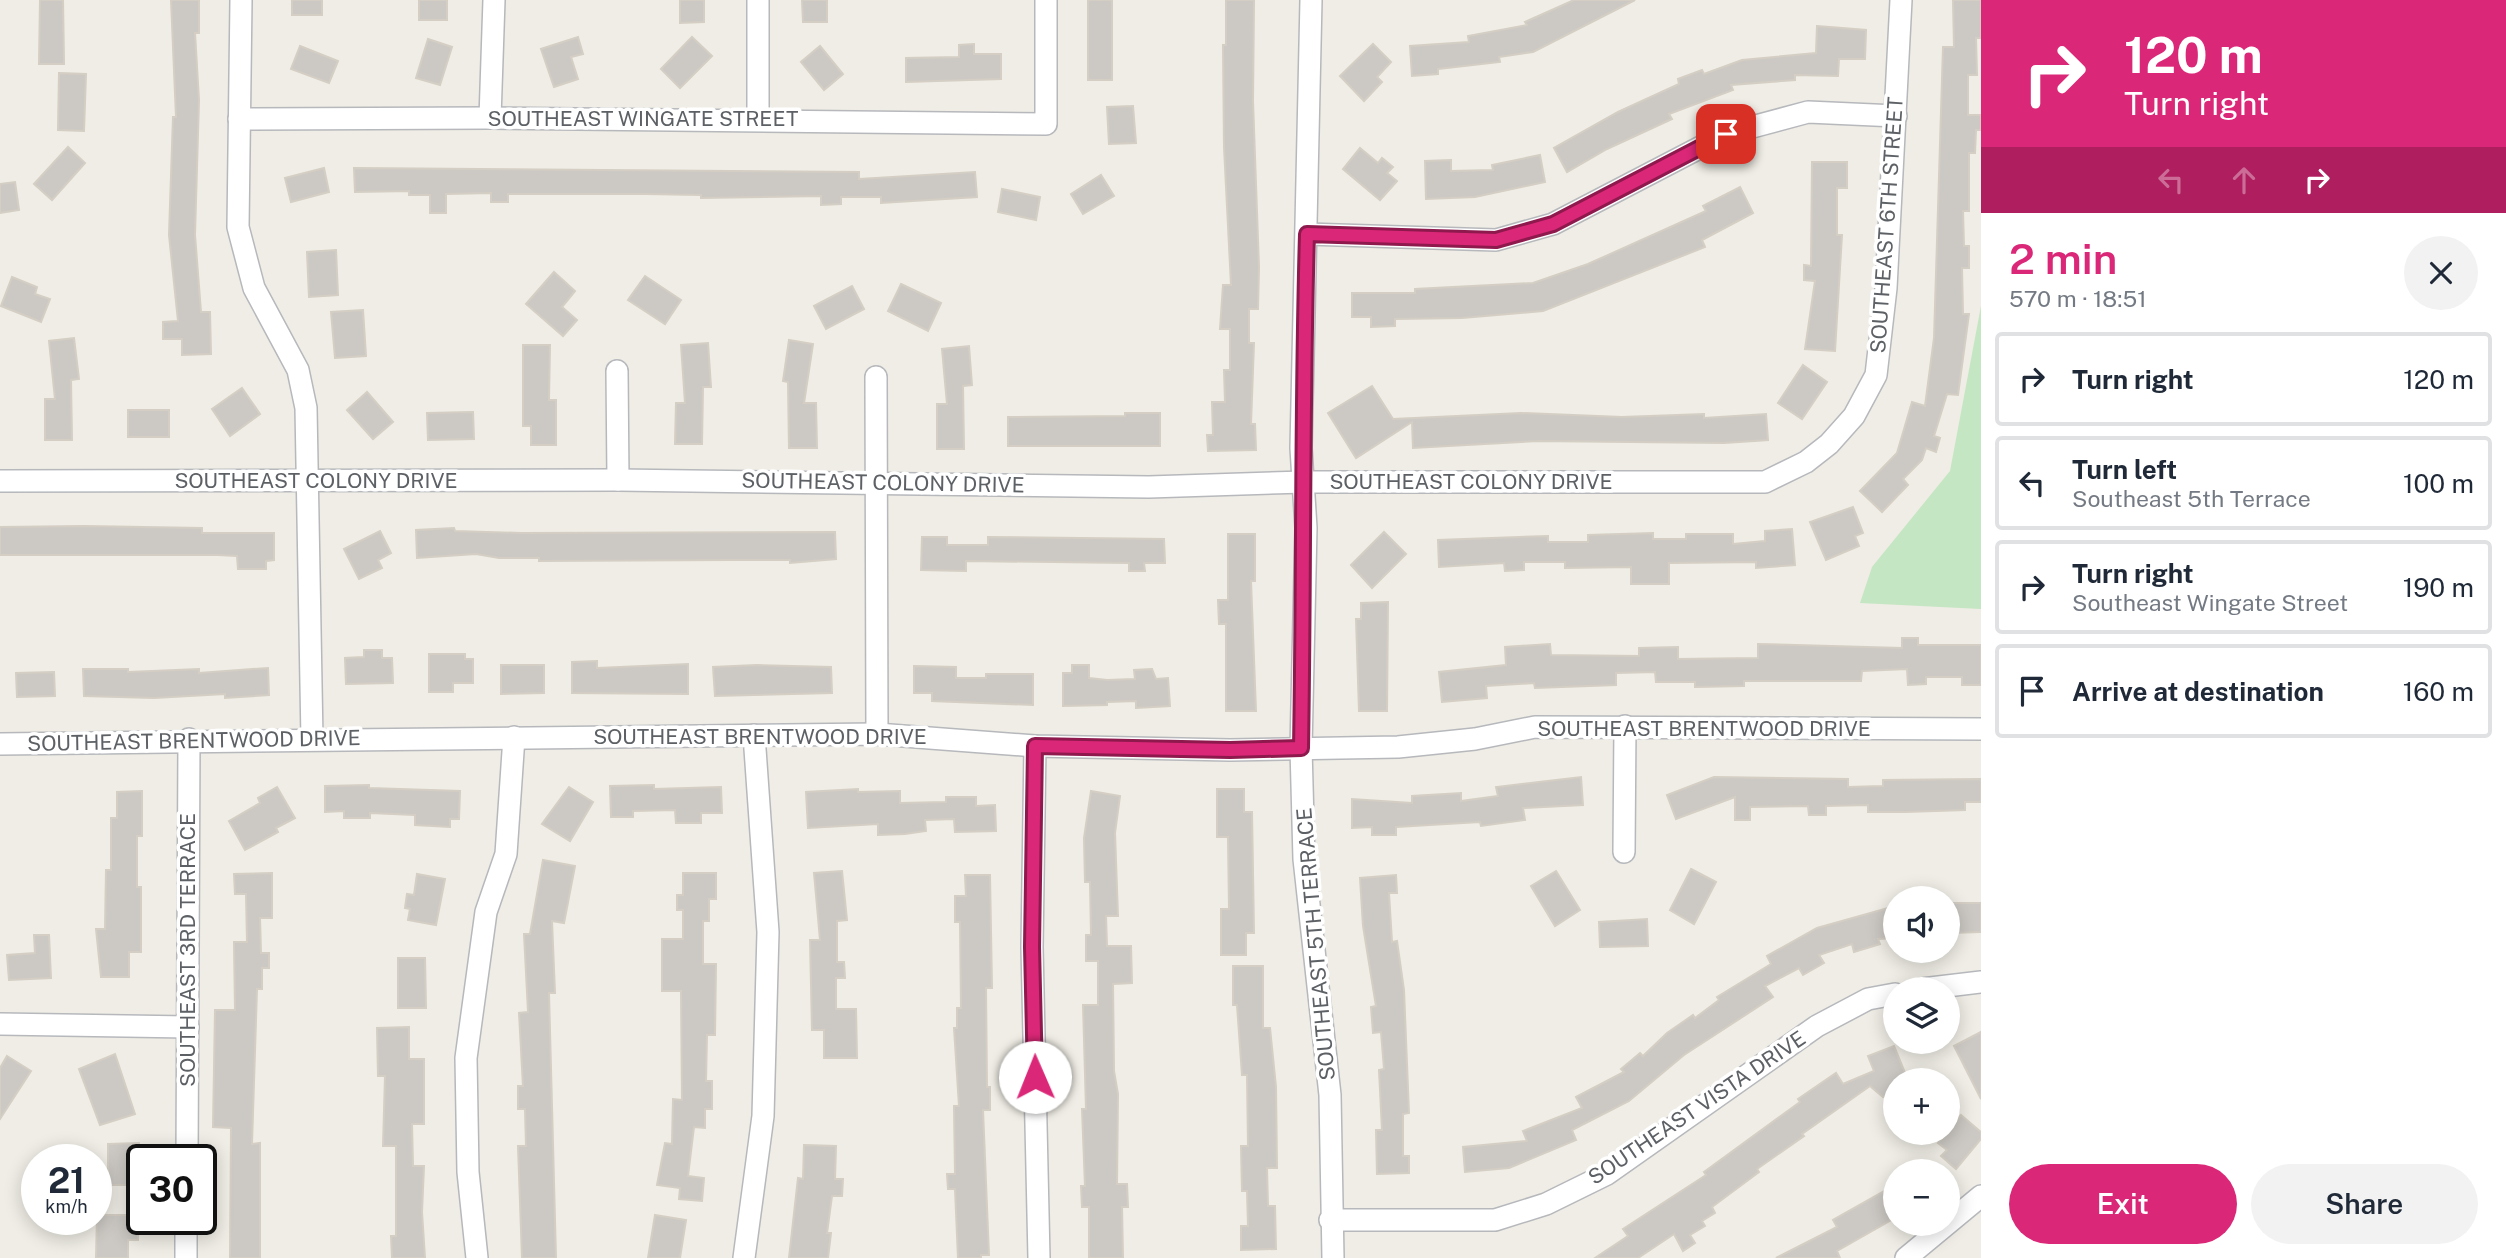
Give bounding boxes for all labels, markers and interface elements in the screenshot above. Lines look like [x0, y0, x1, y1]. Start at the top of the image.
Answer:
text: 120 m [2124, 26, 2263, 84]
icon: right [2009, 28, 2100, 119]
text: Turn right [2124, 85, 2269, 122]
street label: SOUTHEAST 6TH STREET [1865, 96, 1908, 354]
pin [1696, 104, 1756, 164]
street label: SOUTHEAST WINGATE STREET [488, 106, 798, 131]
icon: arrive [1707, 115, 1745, 153]
icon: left [2152, 161, 2190, 199]
icon: ahead [2225, 161, 2263, 199]
icon: right [2298, 161, 2336, 199]
text: 2 min [2009, 234, 2117, 283]
button: close [2404, 236, 2478, 310]
text: 570 m · 18:51 [2009, 285, 2147, 312]
icon: right [2013, 360, 2051, 398]
text: Turn right [2072, 364, 2194, 395]
text: 120 m [2403, 364, 2474, 395]
text: Turn left [2072, 454, 2177, 485]
icon: left [2013, 464, 2051, 502]
street label: SOUTHEAST COLONY DRIVE [174, 468, 458, 493]
street label: SOUTHEAST COLONY DRIVE [741, 468, 1025, 497]
text: 100 m [2403, 468, 2474, 499]
street label: SOUTHEAST COLONY DRIVE [1329, 469, 1613, 494]
text: Southeast 5th Terrace [2072, 485, 2311, 512]
text: Turn right [2072, 558, 2194, 589]
icon: right [2013, 568, 2051, 606]
text: 190 m [2403, 572, 2474, 603]
text: Southeast Wingate Street [2072, 589, 2348, 616]
icon: arrive [2013, 672, 2051, 710]
text: Arrive at destination [2072, 676, 2324, 707]
text: 160 m [2403, 676, 2474, 707]
street label: SOUTHEAST BRENTWOOD DRIVE [1537, 716, 1871, 741]
street label: SOUTHEAST BRENTWOOD DRIVE [593, 724, 927, 749]
street label: SOUTHEAST BRENTWOOD DRIVE [27, 725, 361, 756]
street label: SOUTHEAST 5TH TERRACE [1291, 807, 1340, 1082]
street label: SOUTHEAST 3RD TERRACE [175, 813, 200, 1087]
map controls [1883, 886, 1960, 1236]
button: sound [1883, 886, 1960, 963]
button: layers [1883, 977, 1960, 1054]
street label: SOUTHEAST VISTA DRIVE [1583, 1025, 1810, 1190]
position arrow [998, 1040, 1072, 1114]
button: + [1883, 1068, 1960, 1145]
speed limit sign: 30 [126, 1144, 217, 1235]
button: − [1883, 1159, 1960, 1236]
text: 21 [48, 1160, 85, 1201]
button: Exit [2009, 1164, 2237, 1244]
button: Share [2251, 1164, 2478, 1244]
text: km/h [45, 1196, 88, 1217]

